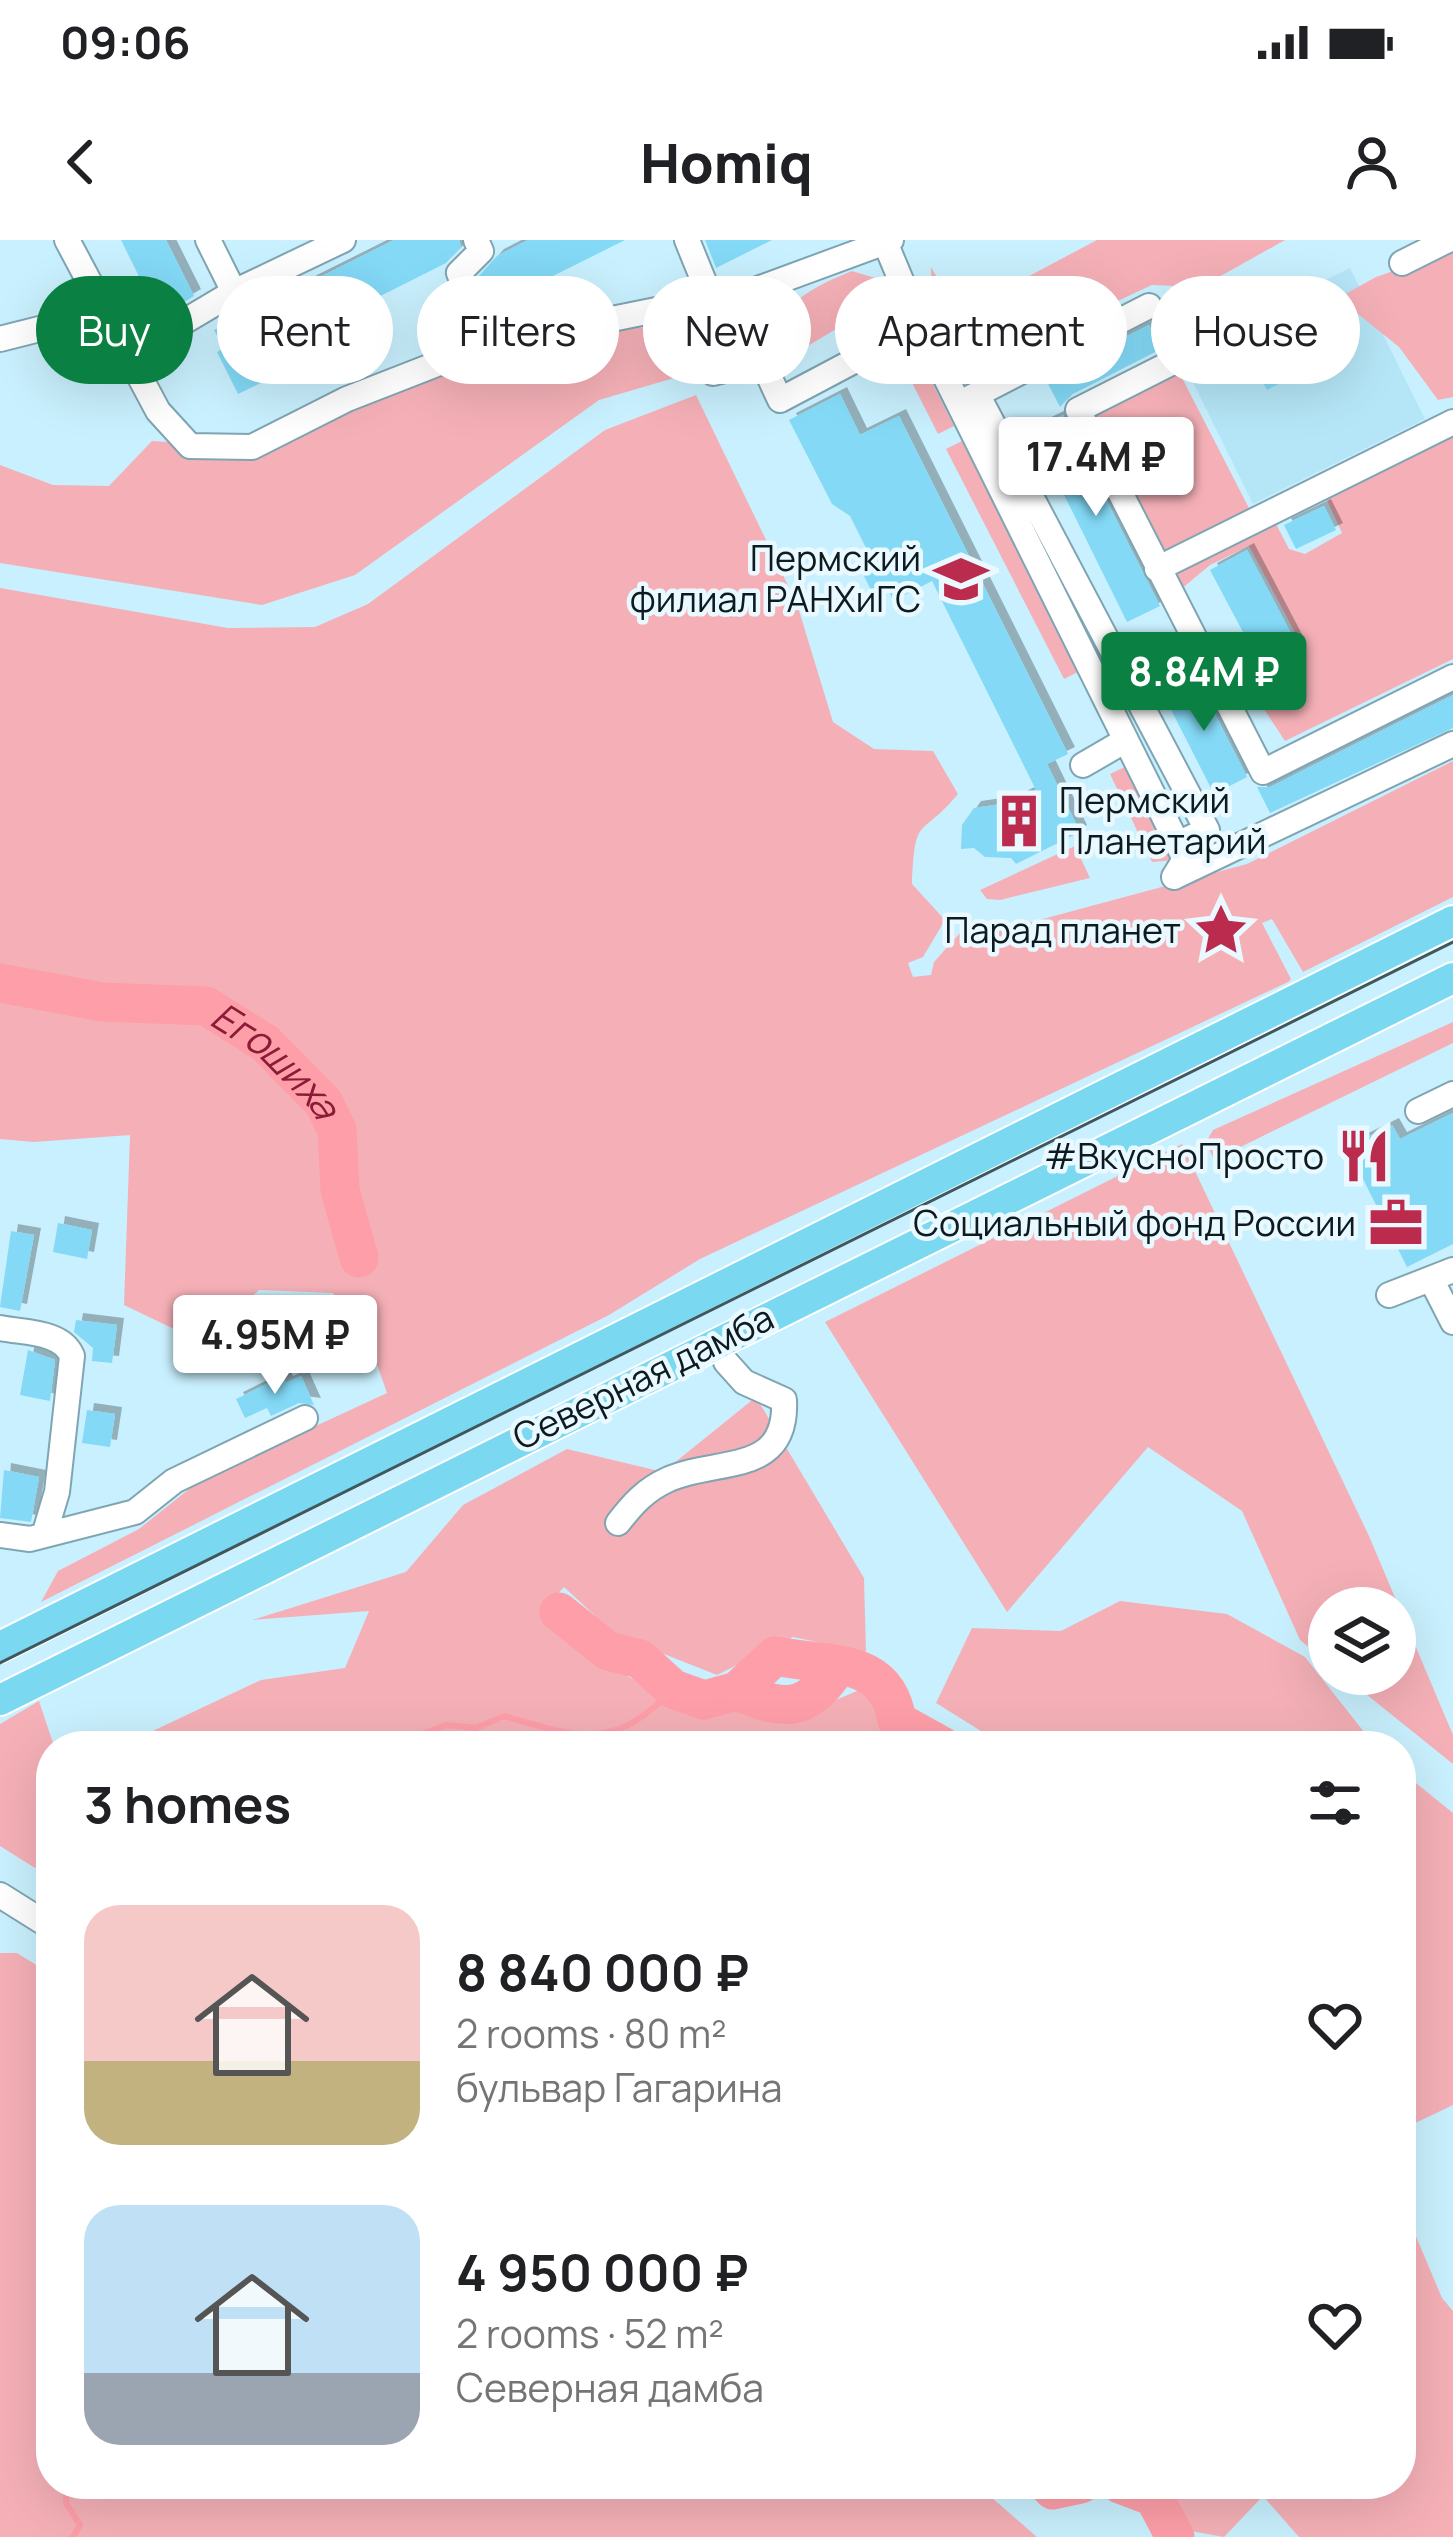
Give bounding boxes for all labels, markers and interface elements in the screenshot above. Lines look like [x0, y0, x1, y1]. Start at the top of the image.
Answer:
text: 09:06 [60, 11, 191, 73]
text: Homiq [640, 125, 813, 199]
icon: back [48, 129, 114, 195]
icon: person [1339, 129, 1405, 195]
chip: Buy [36, 276, 193, 384]
chip: Rent [217, 276, 393, 384]
chip: Filters [417, 276, 619, 384]
chip: New [643, 276, 811, 384]
chip: Apartment [835, 276, 1127, 384]
chip: House [1151, 276, 1360, 384]
pin: 17.4M ₽ [985, 417, 1207, 519]
text: 17.4M ₽ [1026, 429, 1166, 483]
place label: Пермский филиал РАНХиГС [630, 533, 921, 623]
school or university icon: Пермский филиал РАНХиГС [932, 550, 990, 608]
pin: 8.84M ₽ [1093, 632, 1315, 734]
text: 8.84M ₽ [1128, 644, 1280, 698]
place label: Пермский Планетарий [1059, 775, 1266, 865]
building icon: Пермский Планетарий [990, 792, 1048, 850]
place icon: Парад планет [1192, 901, 1250, 959]
place label: Парад планет [945, 905, 1181, 954]
water label: Егошиха [202, 988, 356, 1129]
restaurant icon: #ВкусноПросто [1335, 1127, 1393, 1185]
place label: #ВкусноПросто [1044, 1131, 1324, 1180]
office icon: Социальный фонд России [1367, 1194, 1425, 1252]
place label: Социальный фонд России [913, 1198, 1356, 1247]
street label: Северная дамба [504, 1292, 781, 1461]
pin: 4.95M ₽ [164, 1295, 386, 1397]
text: 4.95M ₽ [200, 1307, 350, 1361]
map controls [1308, 1587, 1416, 1695]
button: layers [1308, 1587, 1416, 1695]
text: 3 homes [84, 1769, 291, 1838]
icon: filters [1302, 1770, 1368, 1836]
text: 8 840 000 ₽ [456, 1937, 749, 2006]
icon: home [180, 1953, 324, 2097]
icon: heart [1302, 1992, 1368, 2058]
text: 2 rooms · 80 m² [456, 2006, 727, 2060]
text: бульвар Гагарина [456, 2060, 783, 2114]
text: 4 950 000 ₽ [456, 2237, 748, 2306]
icon: home [180, 2253, 324, 2397]
icon: heart [1302, 2292, 1368, 2358]
text: 2 rooms · 52 m² [456, 2306, 724, 2360]
text: Северная дамба [456, 2360, 764, 2414]

